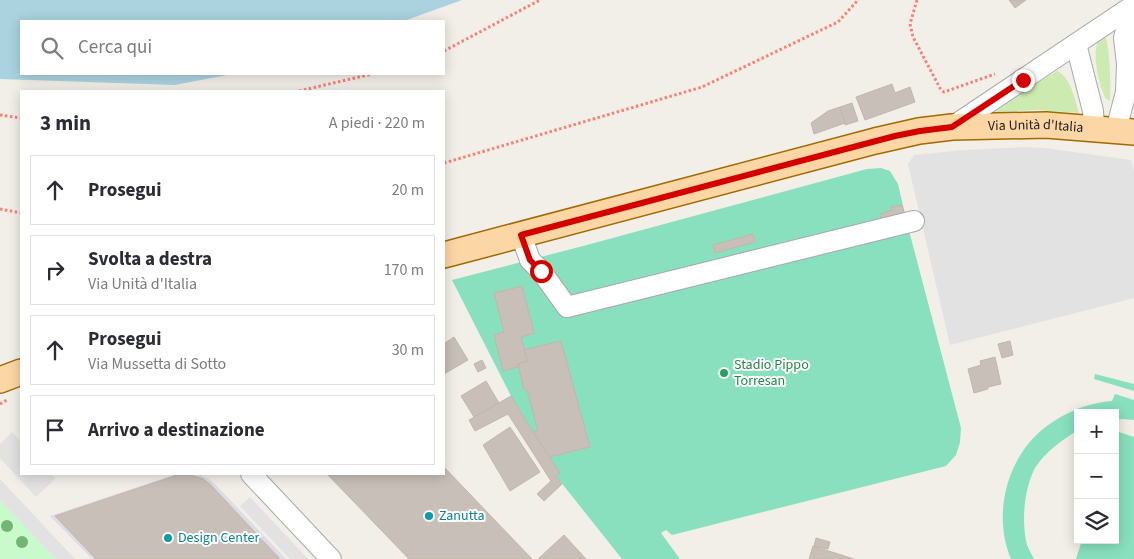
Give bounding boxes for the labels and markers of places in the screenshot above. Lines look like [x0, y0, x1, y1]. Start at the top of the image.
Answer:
place label: Stadio Pippo Torresan [734, 355, 809, 391]
marker: Stadio Pippo Torresan [718, 367, 730, 379]
place label: Zanutta [439, 506, 485, 526]
marker: Zanutta [423, 510, 435, 522]
place label: Design Center [178, 528, 259, 548]
marker: Design Center [162, 532, 174, 544]

